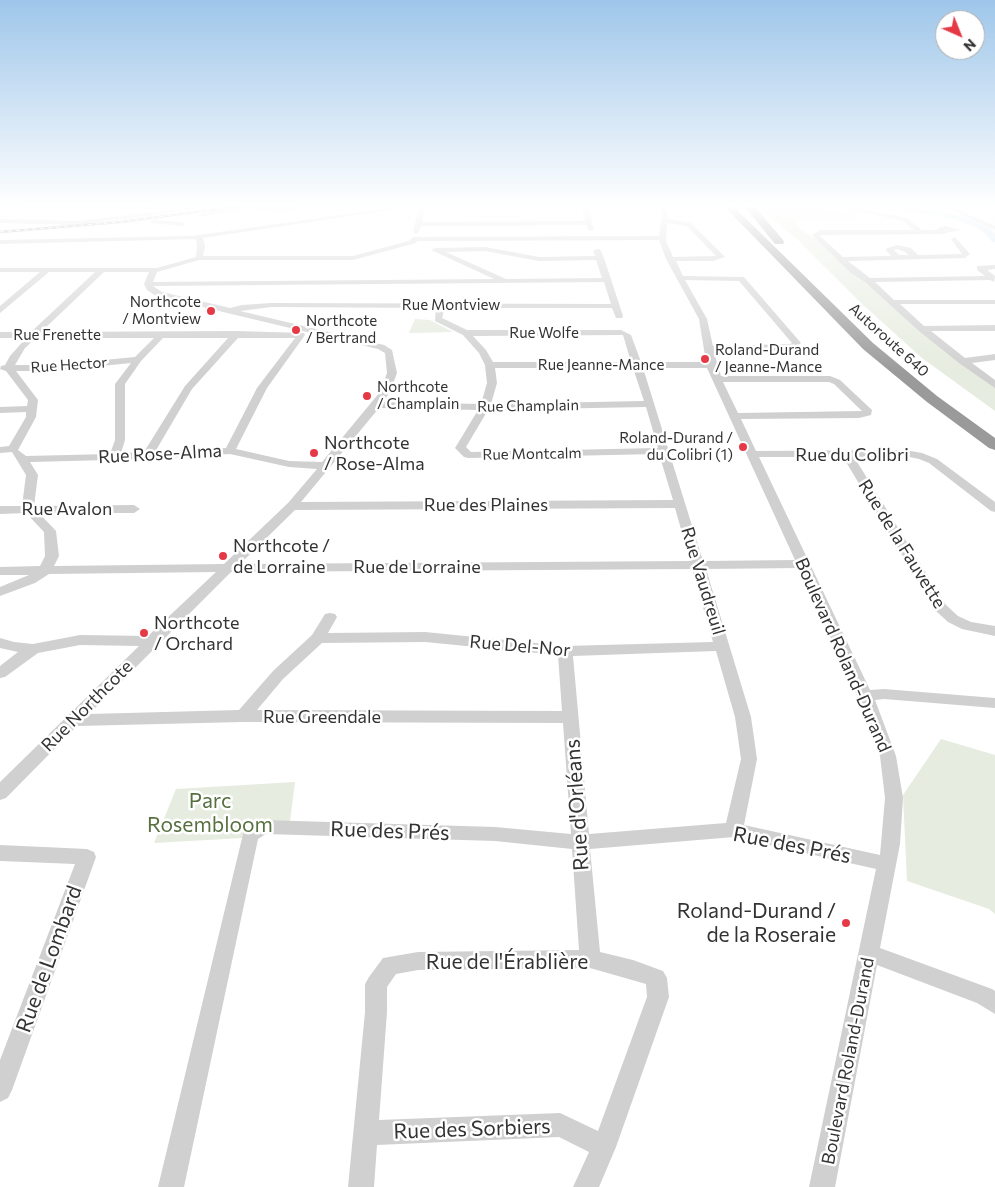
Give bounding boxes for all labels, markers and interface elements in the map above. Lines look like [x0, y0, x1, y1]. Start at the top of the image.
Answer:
north arrow [935, 10, 985, 60]
text: N [960, 36, 980, 55]
place label: Northcote / Montview [122, 293, 201, 328]
street label: Rue Montview [402, 296, 500, 314]
street label: Autoroute 640 [845, 299, 933, 381]
marker: Northcote / Montview [205, 305, 217, 317]
place label: Northcote / Bertrand [306, 312, 377, 347]
marker: Northcote / Bertrand [290, 324, 302, 336]
street label: Rue Wolfe [509, 324, 579, 342]
street label: Rue Frenette [13, 326, 101, 344]
place label: Roland-Durand / Jeanne-Mance [715, 341, 822, 376]
street label: Rue Hector [30, 353, 108, 377]
marker: Roland-Durand / Jeanne-Mance [699, 353, 711, 365]
street label: Rue Jeanne-Mance [538, 356, 664, 374]
place label: Northcote / Champlain [377, 378, 459, 413]
marker: Northcote / Champlain [361, 390, 373, 402]
street label: Rue Champlain [477, 396, 579, 416]
place label: Roland-Durand / du Colibri (1) [619, 429, 733, 464]
place label: Northcote / Rose-Alma [324, 432, 425, 474]
street label: Rue Rose-Alma [97, 440, 223, 468]
marker: Roland-Durand / du Colibri (1) [737, 441, 749, 453]
street label: Rue Montcalm [482, 444, 582, 464]
street label: Rue du Colibri [795, 444, 909, 466]
marker: Northcote / Rose-Alma [308, 447, 320, 459]
street label: Rue de la Fauvette [854, 476, 950, 612]
street label: Rue des Plaines [424, 494, 548, 516]
street label: Rue Avalon [22, 498, 112, 520]
street label: Rue Vaudreuil [676, 524, 730, 638]
place label: Northcote / de Lorraine [233, 535, 330, 578]
marker: Northcote / de Lorraine [217, 550, 229, 562]
street label: Boulevard Roland-Durand [790, 554, 896, 756]
street label: Rue de Lorraine [353, 556, 481, 578]
place label: Northcote / Orchard [154, 612, 239, 654]
marker: Northcote / Orchard [138, 627, 150, 639]
street label: Rue Del-Nor [469, 631, 571, 661]
street label: Rue Northcote [37, 656, 137, 756]
street label: Rue Greendale [263, 706, 381, 728]
street label: Rue d'Orléans [560, 738, 594, 872]
park label: Parc Rosembloom [147, 788, 273, 838]
street label: Rue des Prés [330, 816, 450, 846]
street label: Rue des Prés [731, 821, 853, 869]
street label: Rue de Lombard [11, 882, 87, 1036]
place label: Roland-Durand / de la Roseraie [677, 898, 836, 948]
marker: Roland-Durand / de la Roseraie [840, 917, 852, 929]
street label: Rue de l'Érablière [426, 949, 588, 975]
street label: Boulevard Roland-Durand [817, 956, 879, 1166]
street label: Rue des Sorbiers [393, 1114, 551, 1144]

